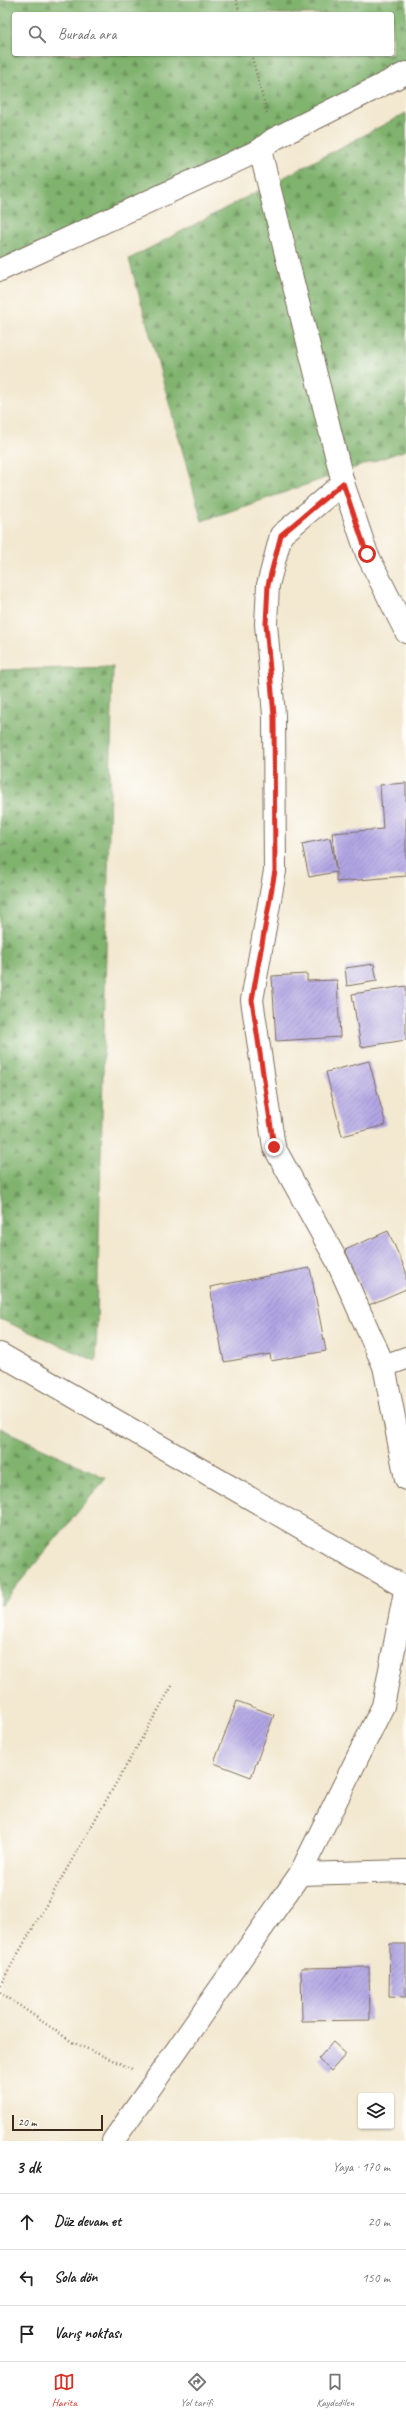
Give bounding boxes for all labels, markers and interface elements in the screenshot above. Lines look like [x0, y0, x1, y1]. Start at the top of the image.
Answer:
search box [12, 12, 394, 56]
icon: search [26, 23, 48, 45]
text: Burada ara [58, 25, 116, 44]
route start [358, 545, 376, 563]
route end [265, 1138, 283, 1156]
map controls [358, 2093, 394, 2129]
button: layers [358, 2093, 394, 2129]
scale bar [12, 2113, 103, 2132]
text: 20 m [18, 2115, 37, 2129]
text: 3 dk [16, 2157, 41, 2178]
text: Yaya · 170 m [333, 2159, 390, 2175]
icon: ahead [16, 2211, 38, 2233]
text: Düz devam et [54, 2212, 121, 2231]
text: 20 m [368, 2214, 390, 2230]
icon: left [16, 2267, 38, 2289]
text: Sola dön [54, 2268, 97, 2287]
text: 150 m [362, 2270, 390, 2286]
icon: arrive [16, 2323, 38, 2345]
text: Varış noktası [54, 2324, 121, 2343]
tab: Harita [52, 2371, 77, 2409]
tab: Yol tarifi [180, 2371, 213, 2409]
tab: Kaydedilen [316, 2371, 354, 2409]

